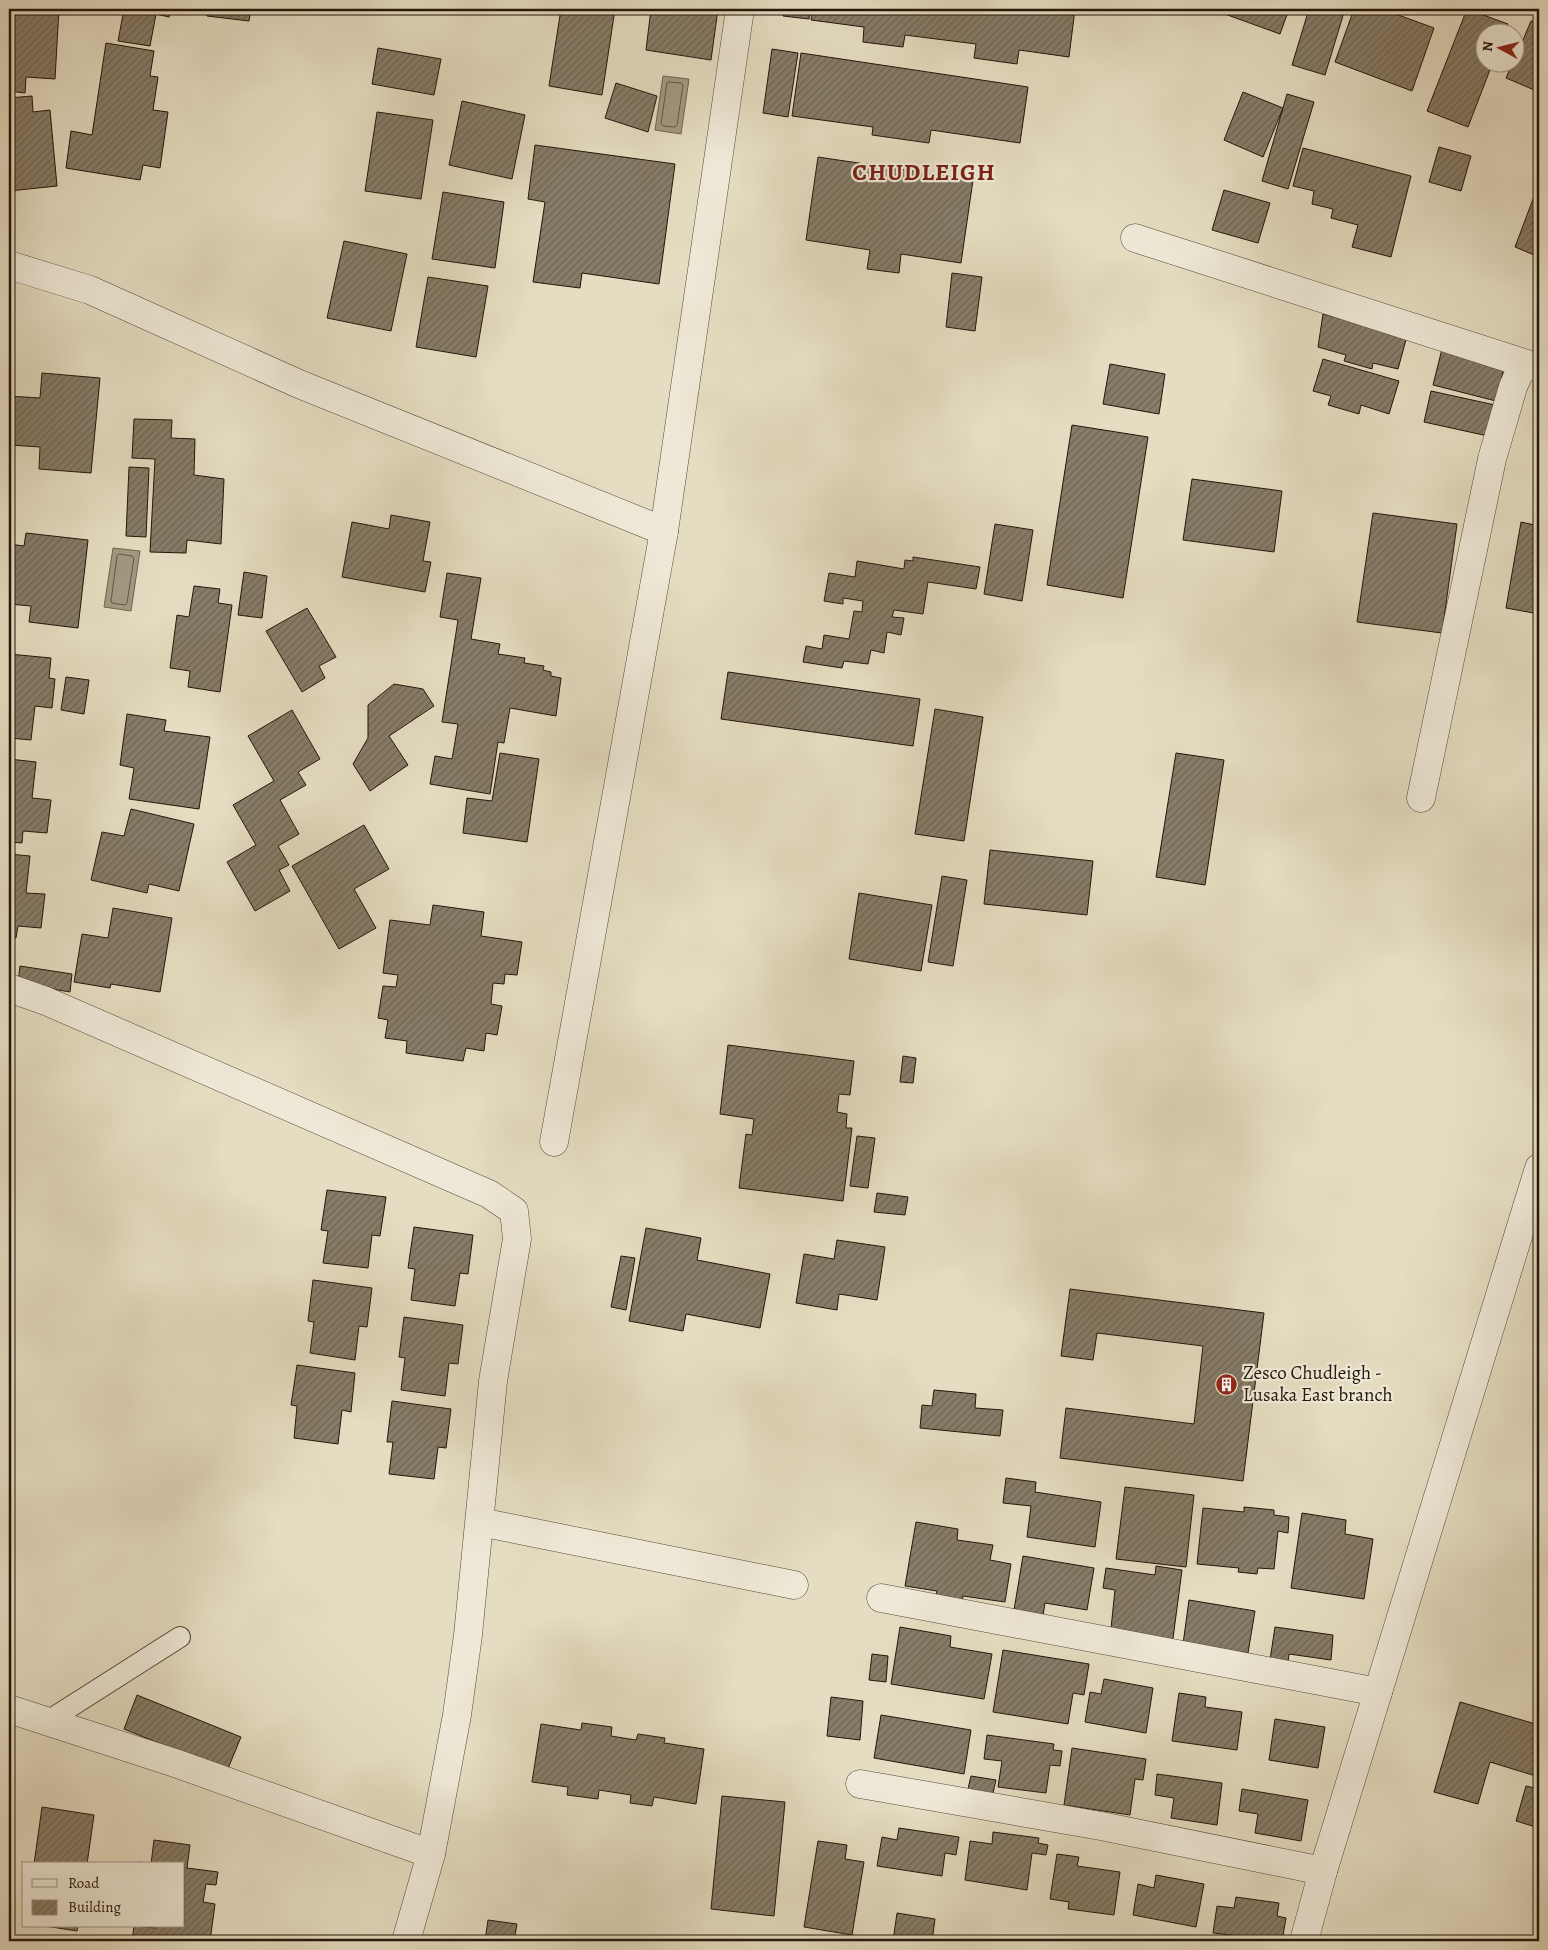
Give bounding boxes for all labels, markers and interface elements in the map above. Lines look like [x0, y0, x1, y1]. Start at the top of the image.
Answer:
north arrow [1476, 22, 1526, 72]
text: N [1478, 40, 1498, 53]
district label: CHUDLEIGH [852, 156, 996, 188]
place label: Zesco Chudleigh - Lusaka East branch [1243, 1360, 1393, 1408]
building icon: Zesco Chudleigh - Lusaka East branch [1215, 1372, 1239, 1396]
legend [22, 1862, 185, 1928]
text: Road [68, 1873, 100, 1893]
text: Building [68, 1897, 121, 1917]

